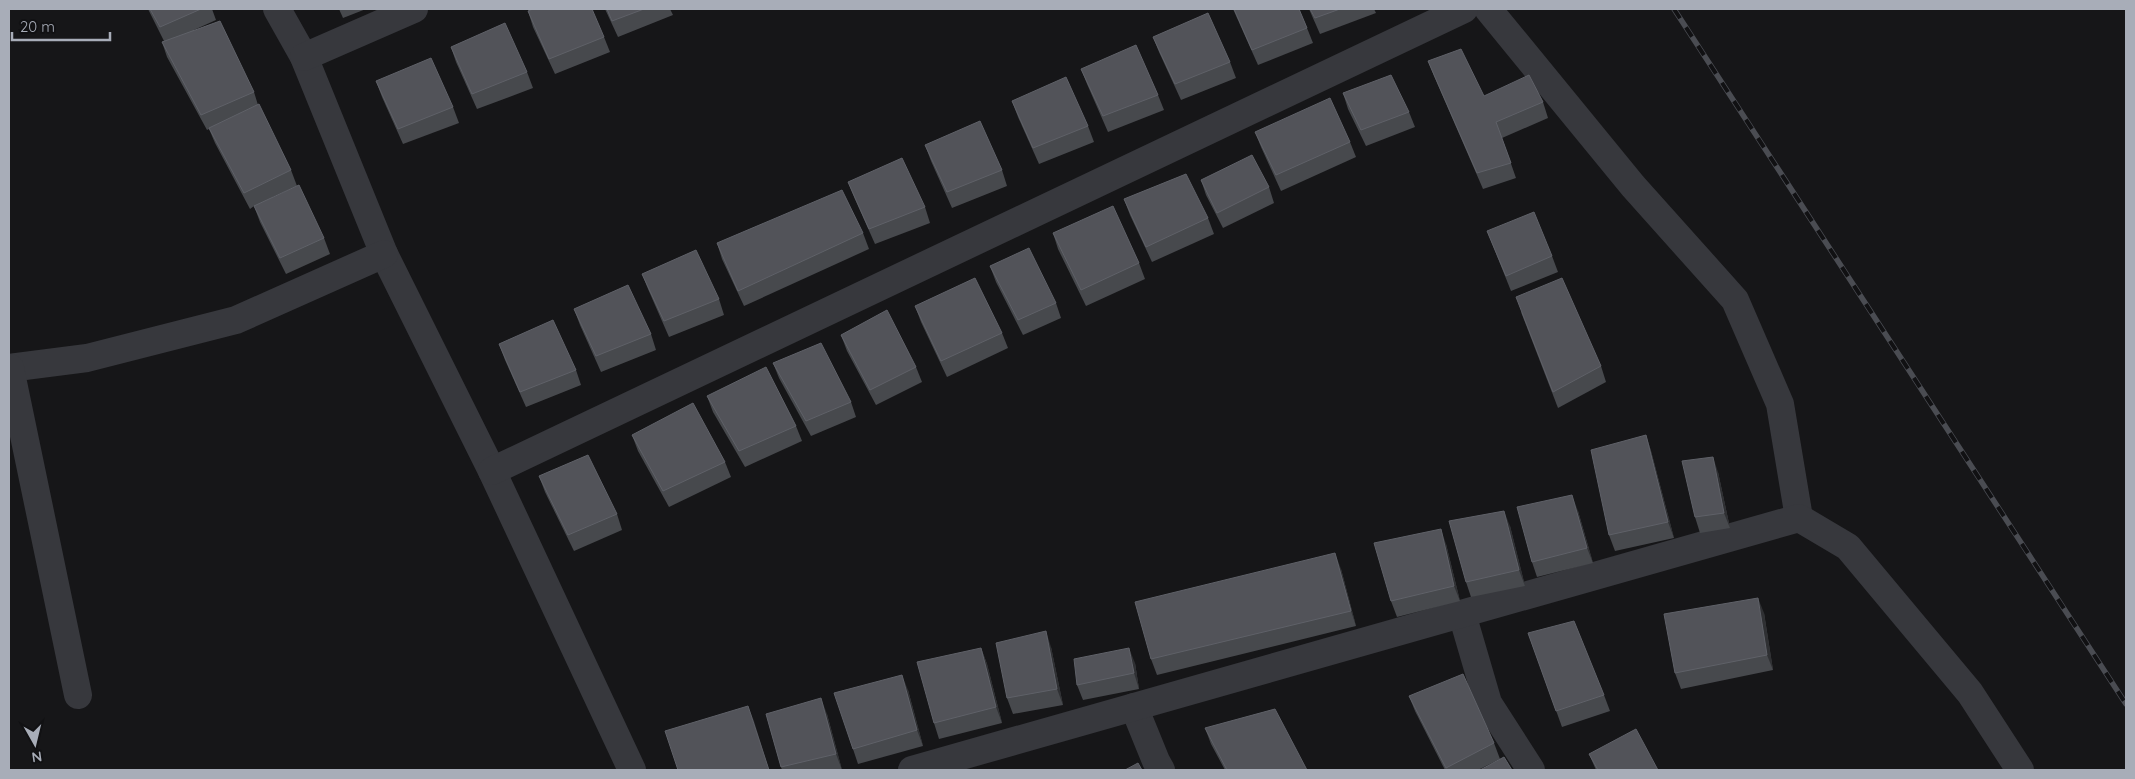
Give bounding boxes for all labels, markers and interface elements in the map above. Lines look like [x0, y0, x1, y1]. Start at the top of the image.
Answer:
scale bar [12, 10, 110, 42]
text: 20 m [20, 17, 55, 36]
north arrow [10, 719, 60, 769]
text: N [30, 747, 43, 767]

